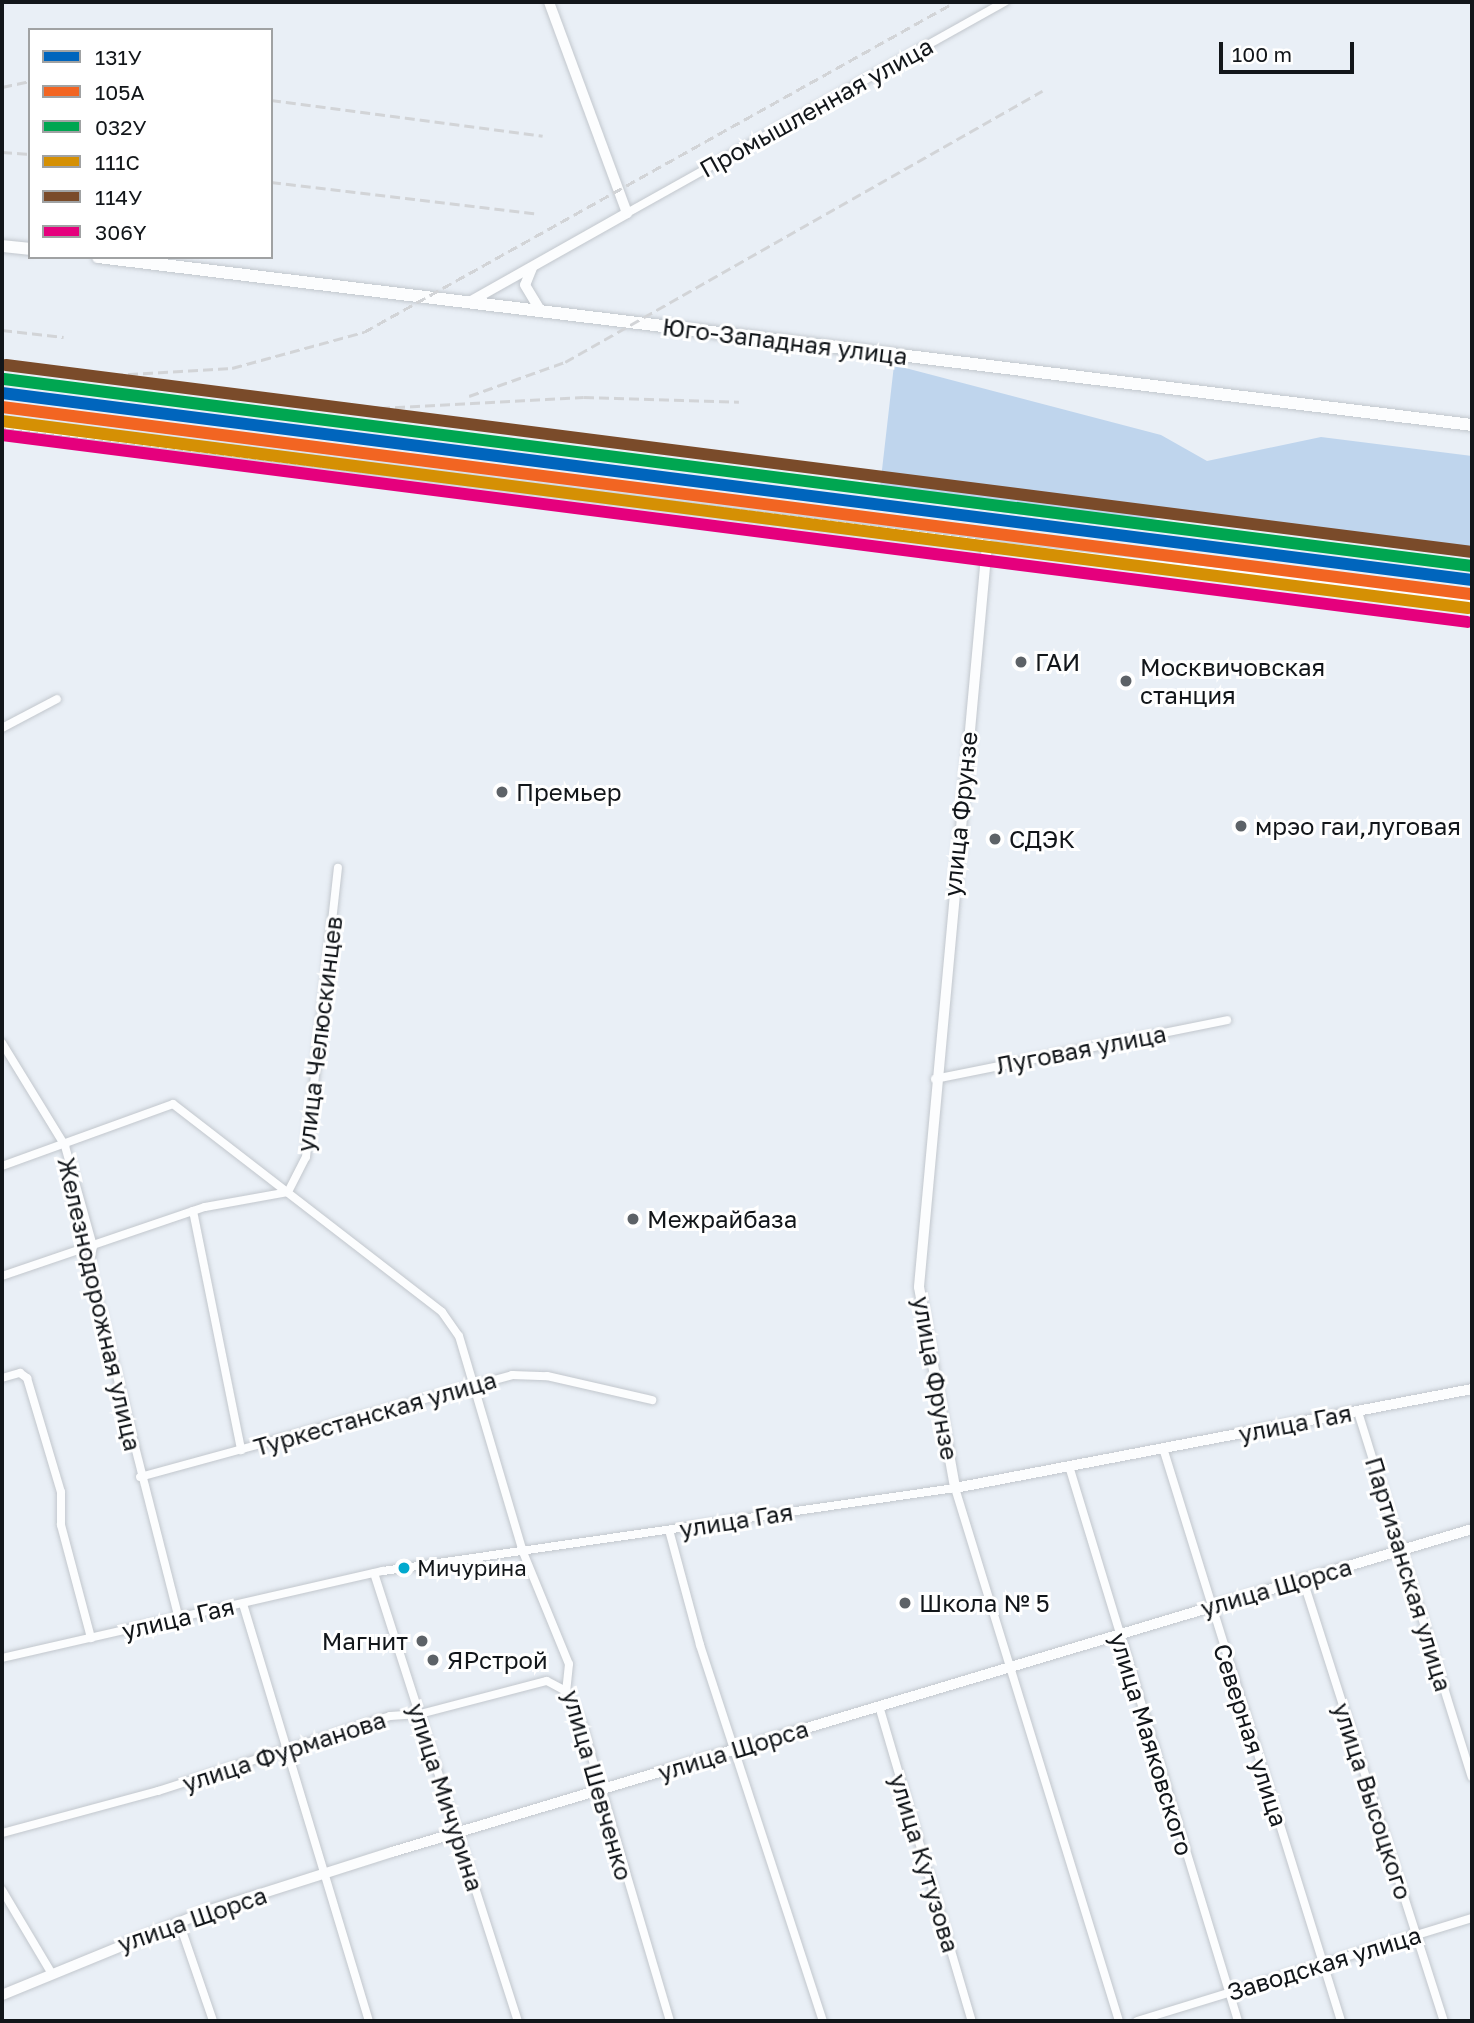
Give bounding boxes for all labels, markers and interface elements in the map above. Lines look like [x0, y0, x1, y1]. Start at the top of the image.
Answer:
legend [28, 28, 273, 259]
scale bar [1222, 28, 1357, 72]
street label: Промышленная улица [694, 31, 938, 183]
text: 100 m [1232, 41, 1292, 67]
text: 131У [95, 44, 142, 70]
text: 105А [95, 79, 144, 105]
text: 032У [95, 114, 147, 140]
text: 111С [95, 149, 140, 175]
text: 114У [95, 184, 142, 210]
text: 306Y [95, 219, 146, 245]
street label: Юго-Западная улица [661, 312, 909, 370]
place label: ГАИ [1035, 648, 1080, 676]
place label: Москвичовская станция [1140, 653, 1325, 709]
marker: ГАИ [1013, 654, 1029, 670]
marker: Москвичовская станция [1118, 673, 1134, 689]
street label: улица Фрунзе [937, 730, 983, 898]
place label: Премьер [516, 778, 621, 806]
marker: Премьер [494, 784, 510, 800]
place label: мрэо гаи,луговая [1255, 812, 1461, 840]
marker: мрэо гаи,луговая [1233, 818, 1249, 834]
place label: СДЭК [1009, 825, 1075, 853]
marker: СДЭК [987, 831, 1003, 847]
street label: улица Челюскинцев [290, 915, 348, 1153]
street label: Луговая улица [993, 1018, 1169, 1080]
street label: Железнодорожная улица [52, 1154, 148, 1454]
place label: Межрайбаза [647, 1205, 797, 1233]
marker: Межрайбаза [625, 1211, 641, 1227]
street label: улица Фрунзе [907, 1294, 965, 1462]
street label: Туркестанская улица [250, 1365, 500, 1461]
street label: улица Гая [1236, 1398, 1354, 1448]
street label: Партизанская улица [1360, 1453, 1458, 1695]
street label: улица Гая [677, 1497, 795, 1543]
street label: улица Щорса [1197, 1552, 1355, 1622]
place label: Мичурина [417, 1555, 527, 1581]
marker: Мичурина [397, 1561, 411, 1575]
place label: Школа № 5 [919, 1589, 1050, 1617]
street label: улица Гая [119, 1591, 237, 1645]
marker: Школа № 5 [897, 1595, 913, 1611]
place label: Магнит [322, 1627, 408, 1655]
street label: улица Маяковского [1104, 1629, 1200, 1859]
marker: Магнит [414, 1633, 430, 1649]
street label: Северная улица [1208, 1640, 1294, 1830]
place label: ЯРстрой [447, 1646, 548, 1674]
marker: ЯРстрой [425, 1652, 441, 1668]
street label: улица Шевченко [557, 1687, 639, 1883]
street label: улица Мичурина [402, 1699, 490, 1895]
street label: улица Высоцкого [1328, 1699, 1418, 1903]
street label: улица Фурманова [179, 1705, 389, 1797]
street label: улица Щорса [654, 1713, 812, 1787]
street label: улица Кутузова [884, 1770, 966, 1956]
street label: улица Щорса [114, 1880, 270, 1958]
street label: Заводская улица [1224, 1920, 1424, 2006]

